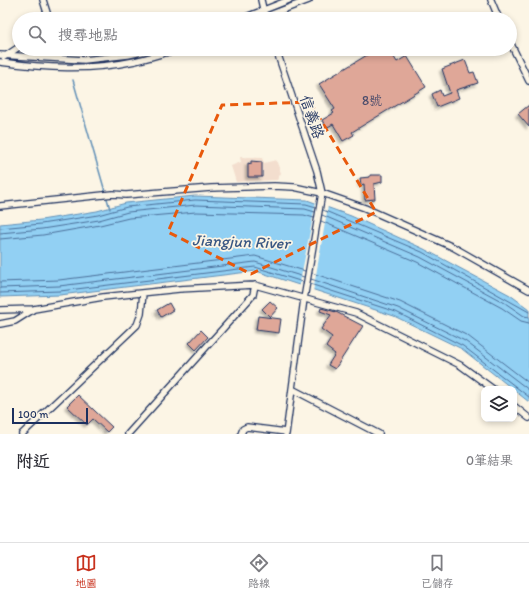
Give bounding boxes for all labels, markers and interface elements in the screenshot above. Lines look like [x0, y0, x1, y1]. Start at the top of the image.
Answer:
search box [12, 12, 517, 56]
icon: search [26, 23, 48, 45]
text: 搜尋地點 [58, 26, 118, 44]
street label: 信義路 [296, 93, 328, 141]
house number: 8號 [362, 93, 382, 108]
water label: Jiangjun River [192, 230, 292, 253]
map controls [481, 386, 517, 422]
button: layers [481, 386, 517, 422]
scale bar [12, 406, 88, 425]
text: 100 m [18, 408, 48, 421]
text: 附近 [16, 451, 50, 471]
text: 0筆結果 [466, 453, 513, 468]
tab: 地圖 [75, 552, 97, 590]
tab: 路線 [248, 552, 270, 590]
tab: 已儲存 [421, 552, 454, 590]

